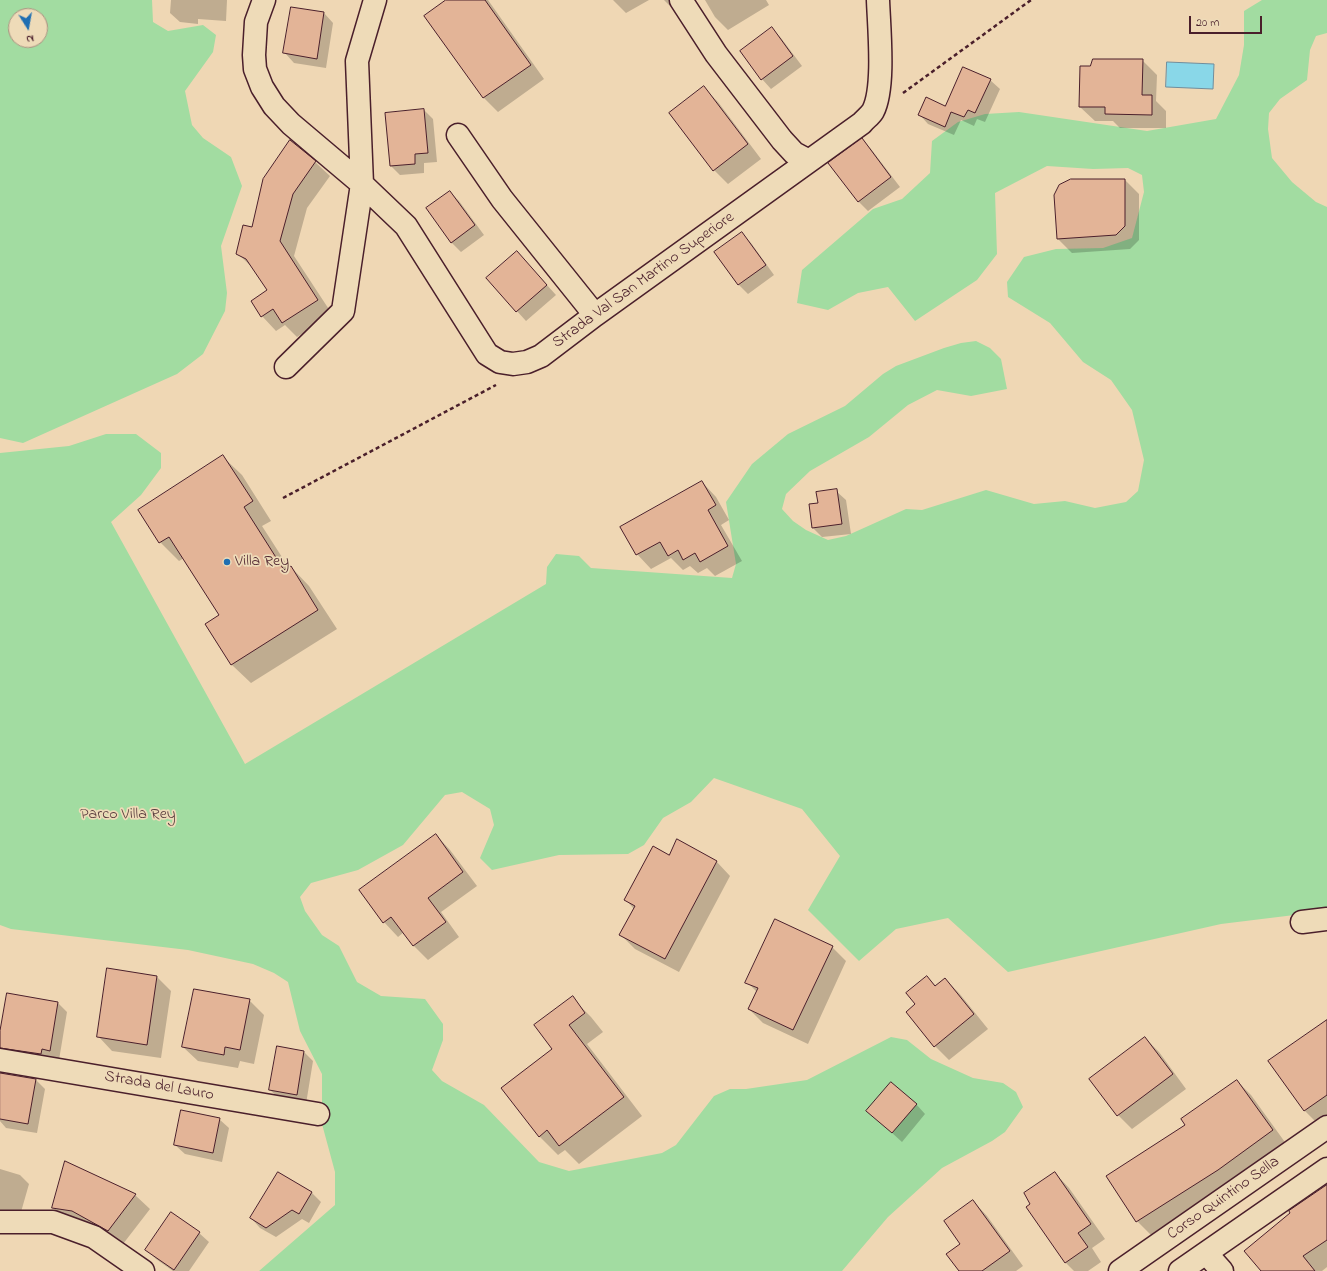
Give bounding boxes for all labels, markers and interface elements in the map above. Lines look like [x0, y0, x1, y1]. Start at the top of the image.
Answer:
north arrow [8, 8, 48, 48]
scale bar [1191, 8, 1264, 34]
text: 20 m [1196, 14, 1219, 32]
text: N [25, 30, 35, 47]
street label: Strada Val San Martino Superiore [549, 209, 739, 353]
place label: Villa Rey [235, 552, 289, 572]
marker: Villa Rey [222, 557, 232, 567]
park label: Parco Villa Rey [80, 805, 176, 825]
street label: Strada del Lauro [103, 1068, 215, 1106]
street label: Corso Quintino Sella [1164, 1153, 1284, 1245]

